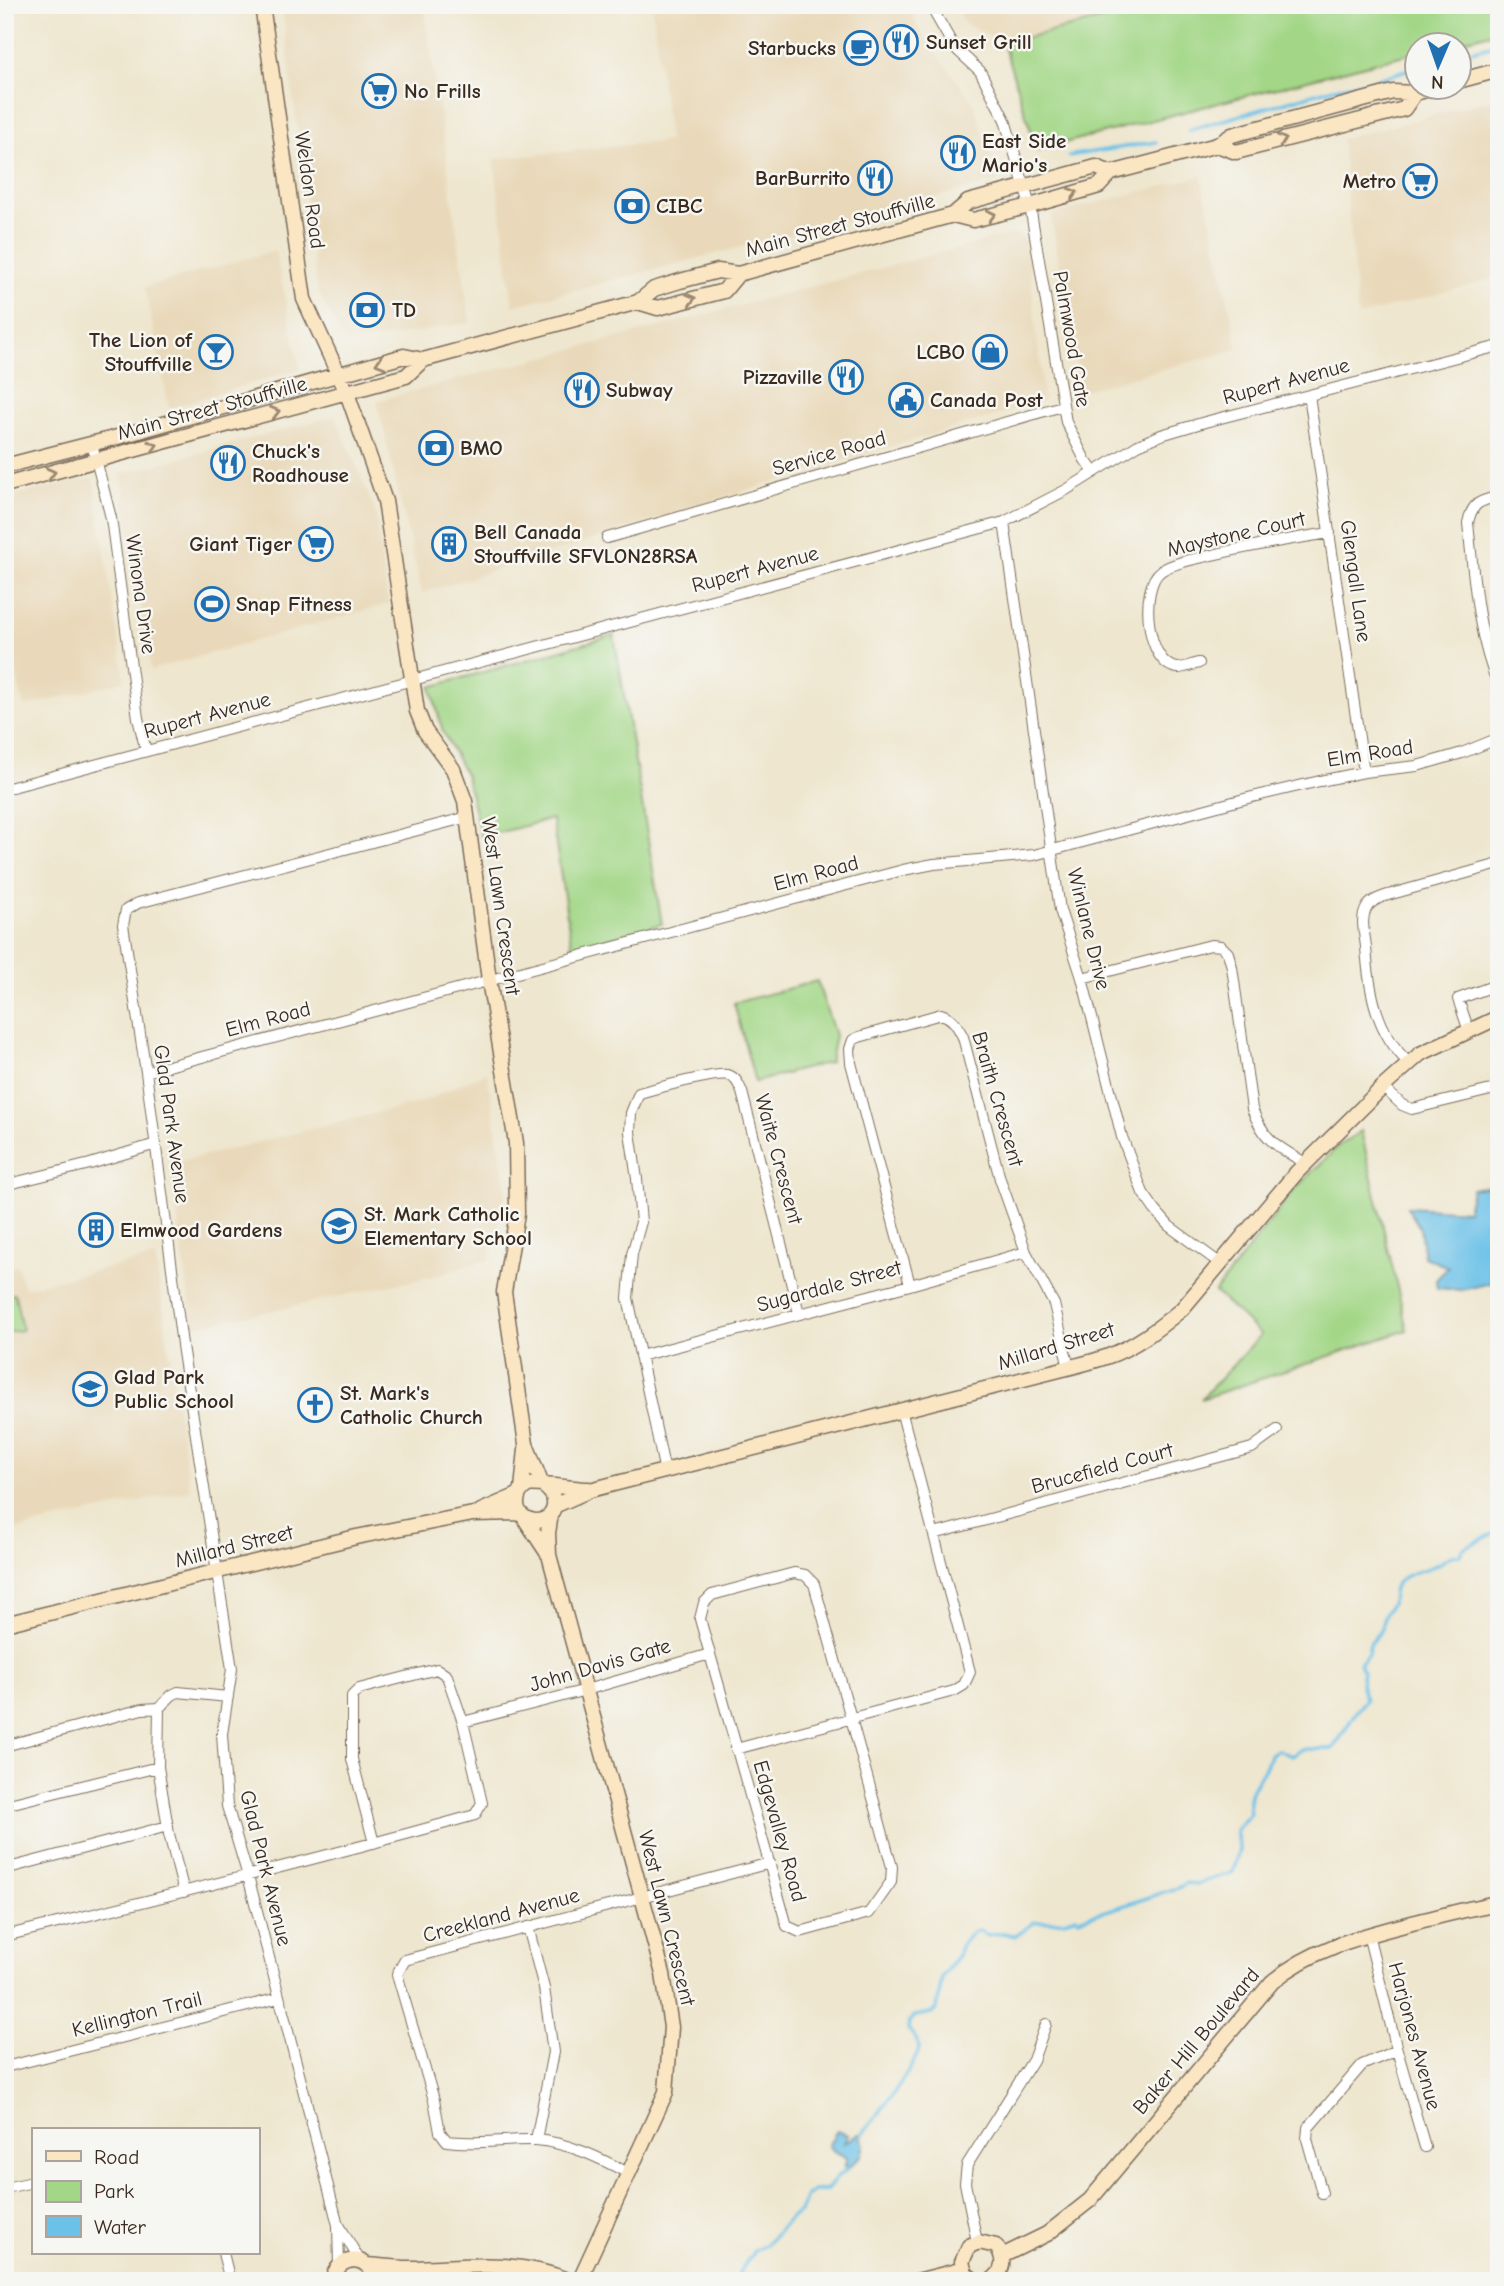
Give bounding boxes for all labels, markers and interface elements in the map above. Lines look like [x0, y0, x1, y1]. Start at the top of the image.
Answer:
restaurant icon: Sunset Grill [882, 23, 920, 61]
cafe icon: Starbucks [842, 29, 880, 67]
place label: Sunset Grill [926, 30, 1032, 54]
north arrow [1402, 32, 1472, 102]
place label: Starbucks [748, 36, 836, 60]
text: N [1431, 71, 1444, 93]
supermarket icon: No Frills [360, 72, 398, 110]
place label: No Frills [404, 79, 481, 103]
place label: East Side Mario's [982, 129, 1066, 177]
street label: Weldon Road [290, 130, 330, 250]
restaurant icon: East Side Mario's [939, 134, 977, 172]
one-way arrow [1276, 134, 1288, 148]
restaurant icon: BarBurrito [856, 159, 894, 197]
supermarket icon: Metro [1401, 162, 1439, 200]
place label: BarBurrito [755, 166, 850, 190]
place label: Metro [1343, 169, 1396, 193]
bank icon: CIBC [613, 187, 651, 225]
one-way arrow [1066, 187, 1078, 202]
street label: Main Street Stouffville [743, 188, 937, 262]
place label: CIBC [656, 194, 703, 218]
one-way arrow [985, 209, 997, 223]
street label: Palmwood Gate [1048, 269, 1096, 409]
bank icon: TD [348, 291, 386, 329]
one-way arrow [685, 293, 697, 308]
place label: TD [392, 298, 416, 322]
place label: The Lion of Stouffville [89, 328, 193, 376]
bar icon: The Lion of Stouffville [197, 333, 235, 371]
shop icon: LCBO [971, 333, 1009, 371]
place label: LCBO [916, 340, 965, 364]
street label: Rupert Avenue [1220, 353, 1352, 409]
one-way arrow [375, 355, 387, 370]
restaurant icon: Pizzaville [827, 358, 865, 396]
place label: Pizzaville [743, 365, 822, 389]
street label: Main Street Stouffville [115, 371, 309, 445]
restaurant icon: Subway [563, 371, 601, 409]
place label: Subway [606, 378, 673, 402]
public building icon: Canada Post [887, 381, 925, 419]
place label: Canada Post [930, 388, 1044, 412]
one-way arrow [269, 406, 281, 420]
street label: Service Road [769, 425, 889, 481]
bank icon: BMO [417, 429, 455, 467]
place label: BMO [460, 436, 503, 460]
place label: Chuck's Roadhouse [252, 439, 349, 487]
one-way arrow [147, 440, 159, 454]
restaurant icon: Chuck's Roadhouse [209, 444, 247, 482]
one-way arrow [44, 467, 56, 481]
street label: Maystone Court [1164, 506, 1308, 562]
street label: Glengall Lane [1336, 518, 1376, 644]
place label: Bell Canada Stouffville SFVLON28RSA [474, 520, 698, 568]
supermarket icon: Giant Tiger [297, 525, 335, 563]
building icon: Bell Canada Stouffville SFVLON28RSA [430, 525, 468, 563]
place label: Giant Tiger [189, 532, 293, 556]
street label: Winona Drive [121, 533, 161, 655]
street label: Rupert Avenue [689, 541, 821, 597]
sports icon: Snap Fitness [193, 585, 231, 623]
place label: Snap Fitness [236, 592, 352, 616]
street label: Rupert Avenue [141, 687, 273, 743]
street label: Elm Road [1325, 734, 1415, 772]
street label: West Lawn Crescent [477, 815, 526, 998]
street label: Elm Road [771, 850, 861, 896]
street label: Winlane Drive [1062, 866, 1116, 992]
street label: Elm Road [223, 996, 313, 1042]
street label: Braith Crescent [967, 1029, 1029, 1170]
street label: Glad Park Avenue [149, 1043, 195, 1205]
street label: Waite Crescent [750, 1091, 808, 1228]
place label: St. Mark Catholic Elementary School [364, 1202, 532, 1250]
school or university icon: St. Mark Catholic Elementary School [320, 1207, 358, 1245]
building icon: Elmwood Gardens [77, 1211, 115, 1249]
place label: Elmwood Gardens [120, 1218, 282, 1242]
street label: Sugardale Street [754, 1255, 905, 1317]
street label: Millard Street [995, 1317, 1118, 1375]
place label: Glad Park Public School [114, 1365, 234, 1413]
school or university icon: Glad Park Public School [71, 1370, 109, 1408]
place label: St. Mark's Catholic Church [340, 1381, 483, 1429]
church icon: St. Mark's Catholic Church [296, 1386, 334, 1424]
street label: Brucefield Court [1029, 1437, 1176, 1498]
street label: Millard Street [172, 1520, 296, 1572]
street label: John Davis Gate [527, 1633, 673, 1697]
street label: Edgevalley Road [748, 1757, 812, 1905]
street label: Glad Park Avenue [235, 1788, 297, 1948]
street label: West Lawn Crescent [634, 1828, 701, 2009]
street label: Creekland Avenue [420, 1883, 582, 1947]
street label: Harjones Avenue [1384, 1959, 1446, 2113]
street label: Baker Hill Boulevard [1128, 1963, 1264, 2119]
street label: Kellington Trail [69, 1986, 205, 2042]
legend [32, 2128, 259, 2254]
text: Road [94, 2145, 139, 2169]
text: Park [94, 2179, 134, 2203]
text: Water [94, 2215, 147, 2239]

